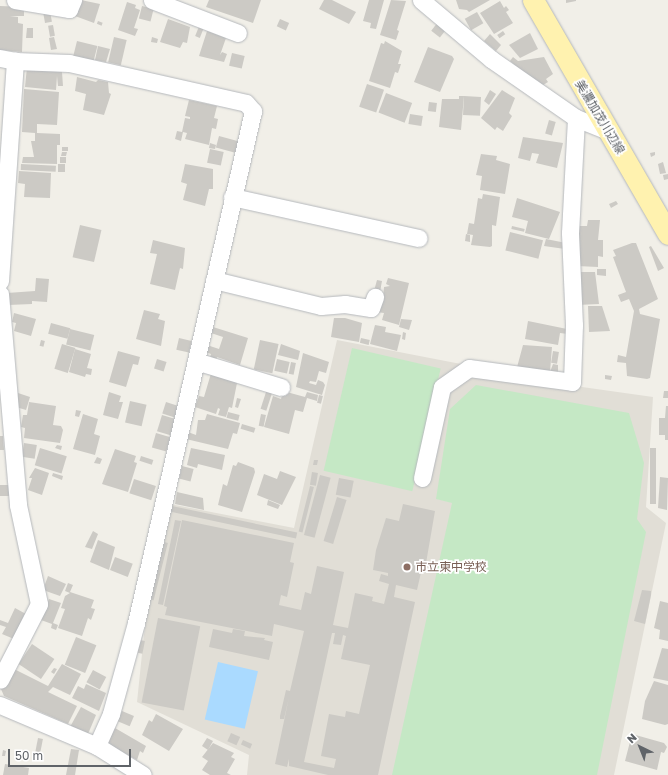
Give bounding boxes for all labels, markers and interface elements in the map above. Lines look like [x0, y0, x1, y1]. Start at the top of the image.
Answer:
street label: 美濃加茂川辺線 [572, 77, 628, 157]
place label: 市立東中学校 [415, 560, 487, 574]
marker: 市立東中学校 [402, 562, 412, 572]
north arrow [620, 727, 660, 767]
text: N [624, 730, 639, 745]
scale bar [10, 741, 133, 767]
text: 50 m [15, 748, 43, 763]

